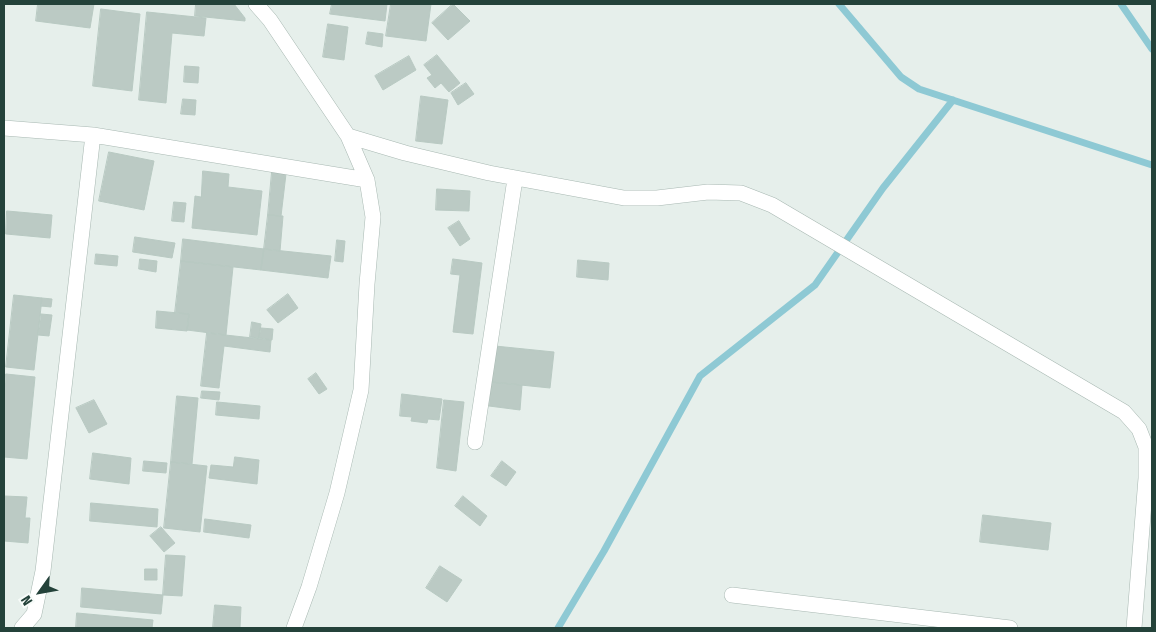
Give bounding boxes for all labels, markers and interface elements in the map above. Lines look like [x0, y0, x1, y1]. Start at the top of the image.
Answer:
north arrow [15, 567, 65, 617]
text: N [17, 592, 36, 608]

